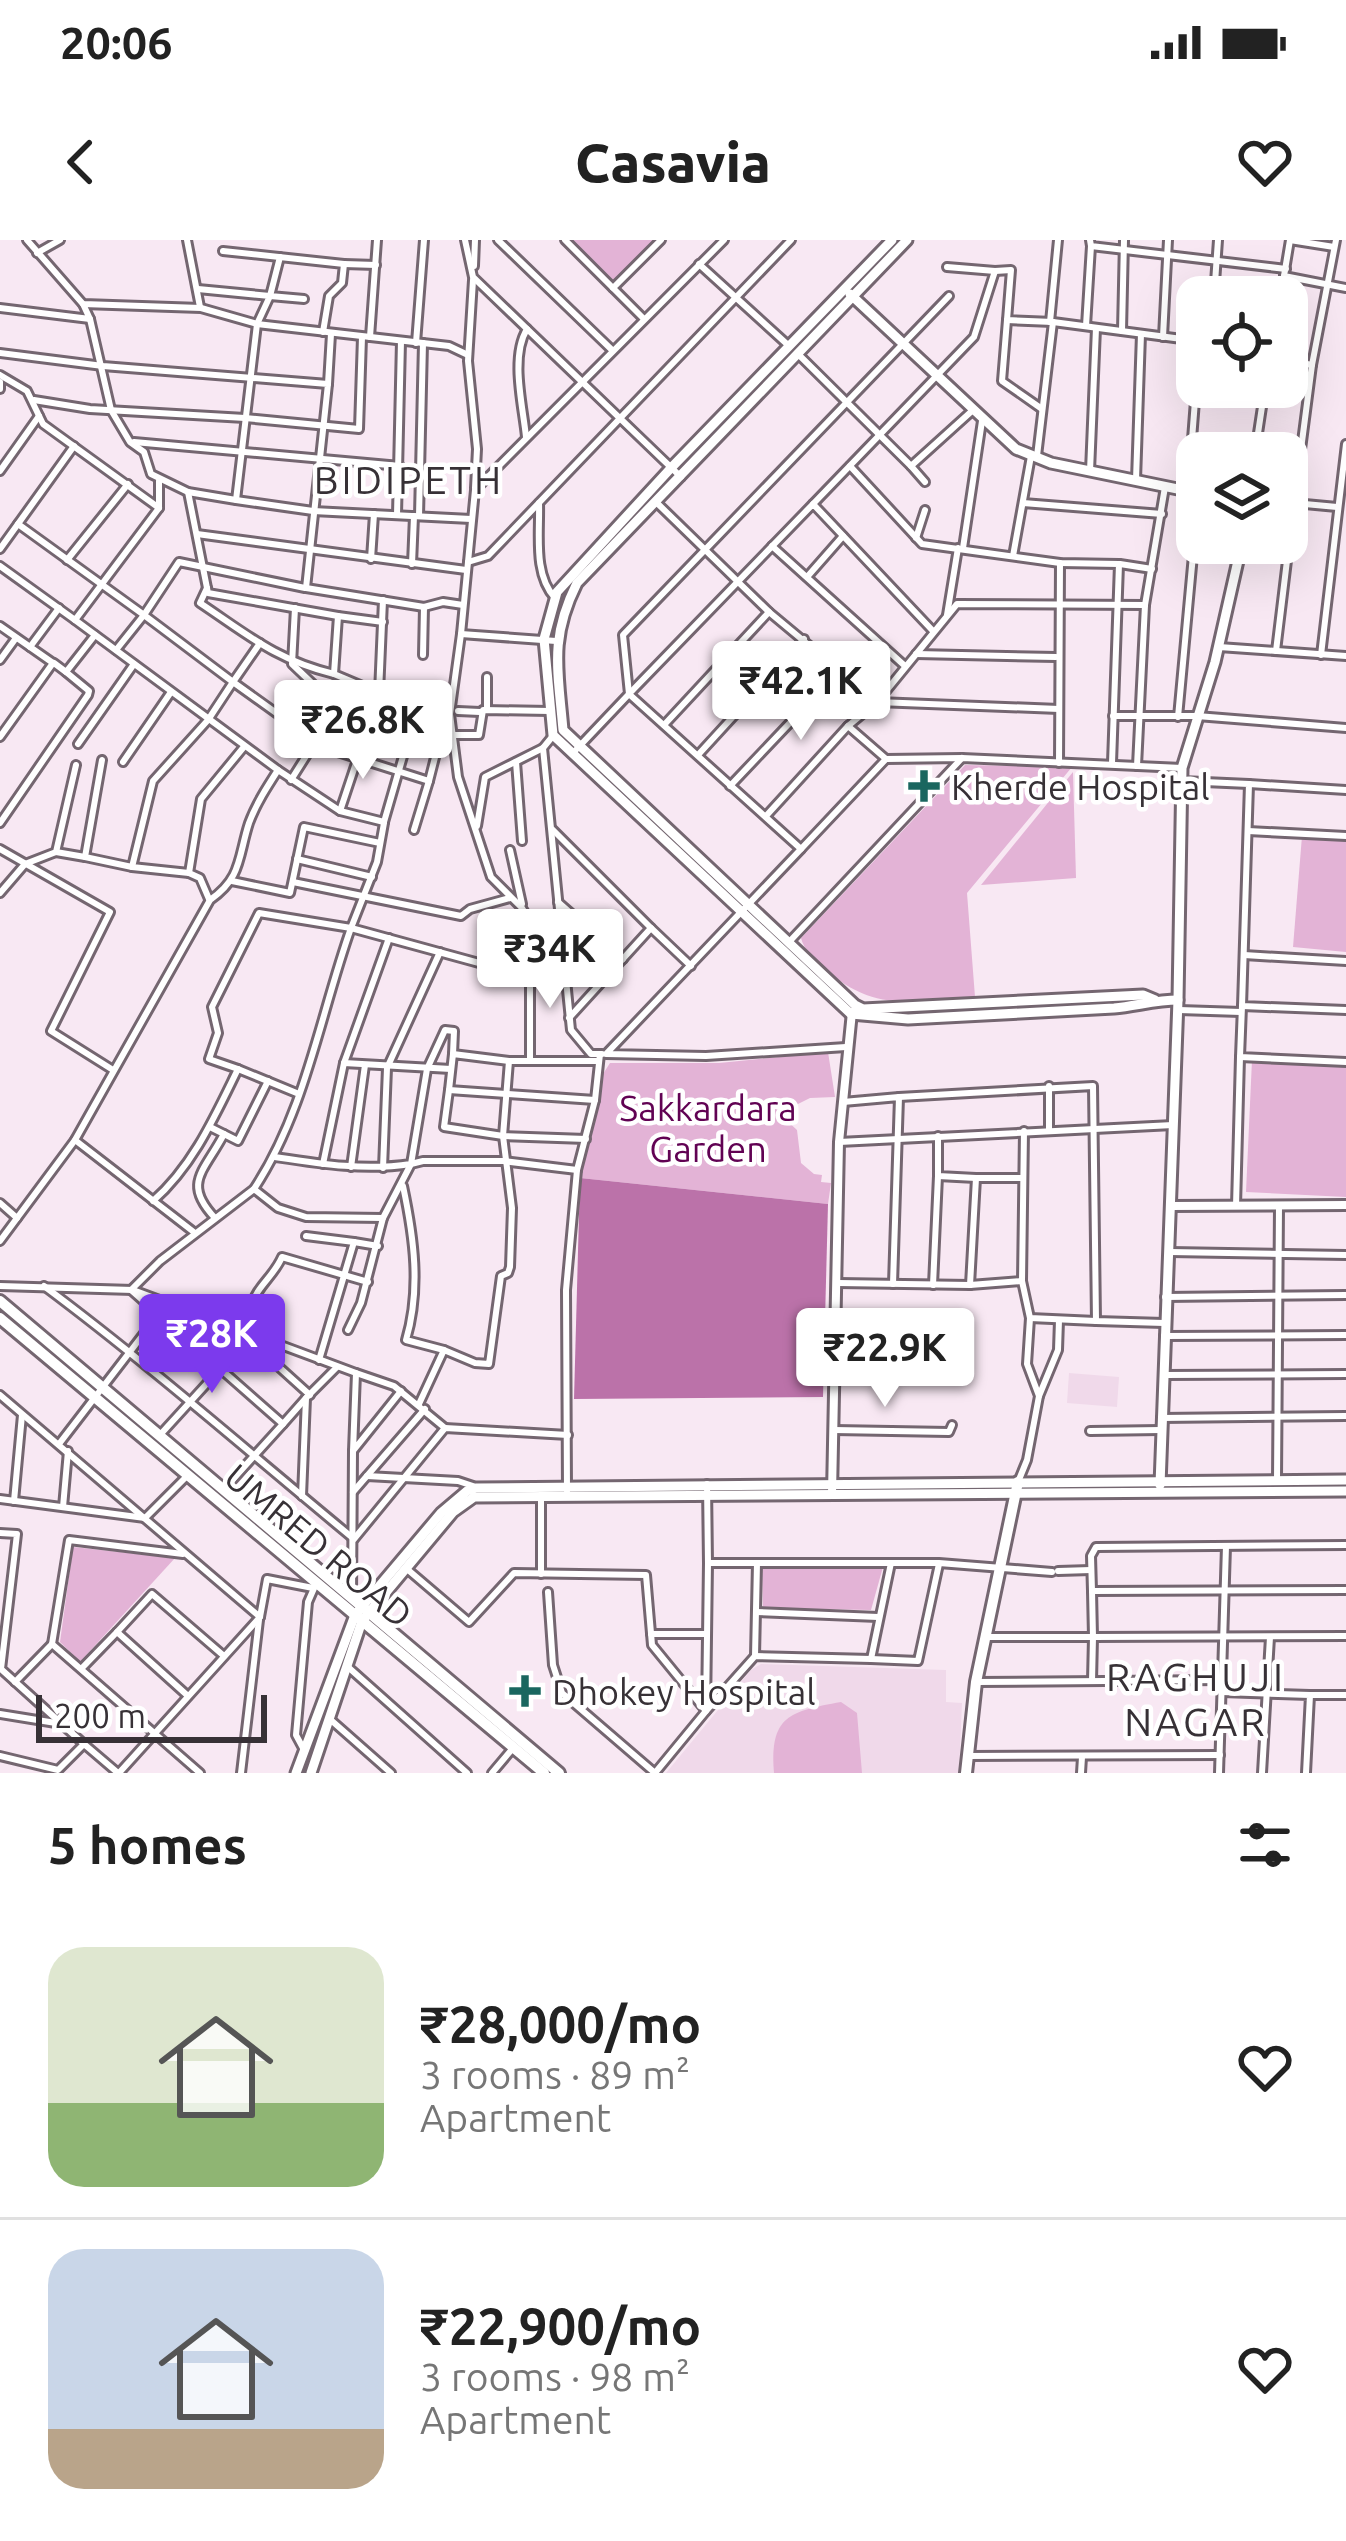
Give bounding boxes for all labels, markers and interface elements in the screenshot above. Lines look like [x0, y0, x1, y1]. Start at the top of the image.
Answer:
text: 20:06 [60, 17, 173, 68]
icon: back [48, 129, 114, 195]
icon: heart [1232, 129, 1298, 195]
text: Casavia [575, 132, 771, 192]
map controls [1176, 276, 1308, 564]
button: locate [1176, 276, 1308, 408]
button: layers [1176, 432, 1308, 564]
district label: BIDIPETH [314, 458, 504, 501]
pin: ₹42.1K [703, 641, 899, 743]
text: ₹42.1K [739, 658, 863, 701]
pin: ₹26.8K [265, 680, 461, 782]
text: ₹26.8K [301, 697, 425, 740]
place label: Kherde Hospital [951, 766, 1210, 807]
marker: Kherde Hospital [908, 770, 940, 802]
pin: ₹34K [479, 909, 621, 1011]
text: ₹34K [504, 926, 596, 969]
park label: Sakkardara Garden [619, 1087, 797, 1169]
pin: ₹28K [141, 1294, 283, 1396]
pin: ₹22.9K [787, 1308, 983, 1410]
text: ₹28K [166, 1311, 258, 1354]
text: ₹22.9K [823, 1325, 947, 1368]
street label: UMRED ROAD [217, 1455, 421, 1635]
district label: RAGHUJI NAGAR [1106, 1655, 1286, 1743]
place label: Dhokey Hospital [552, 1671, 816, 1712]
marker: Dhokey Hospital [509, 1675, 541, 1707]
scale bar [36, 1689, 267, 1742]
text: 200 m [54, 1697, 146, 1734]
icon: filters [1232, 1812, 1298, 1878]
text: 5 homes [48, 1816, 247, 1874]
icon: home [144, 1995, 288, 2139]
text: ₹28,000/mo [420, 1995, 701, 2053]
icon: heart [1232, 2034, 1298, 2100]
text: 3 rooms · 89 m² [420, 2053, 690, 2096]
text: Apartment [420, 2096, 611, 2139]
icon: home [144, 2297, 288, 2441]
text: ₹22,900/mo [420, 2297, 701, 2355]
icon: heart [1232, 2336, 1298, 2402]
text: 3 rooms · 98 m² [420, 2355, 690, 2398]
text: Apartment [420, 2398, 611, 2441]

